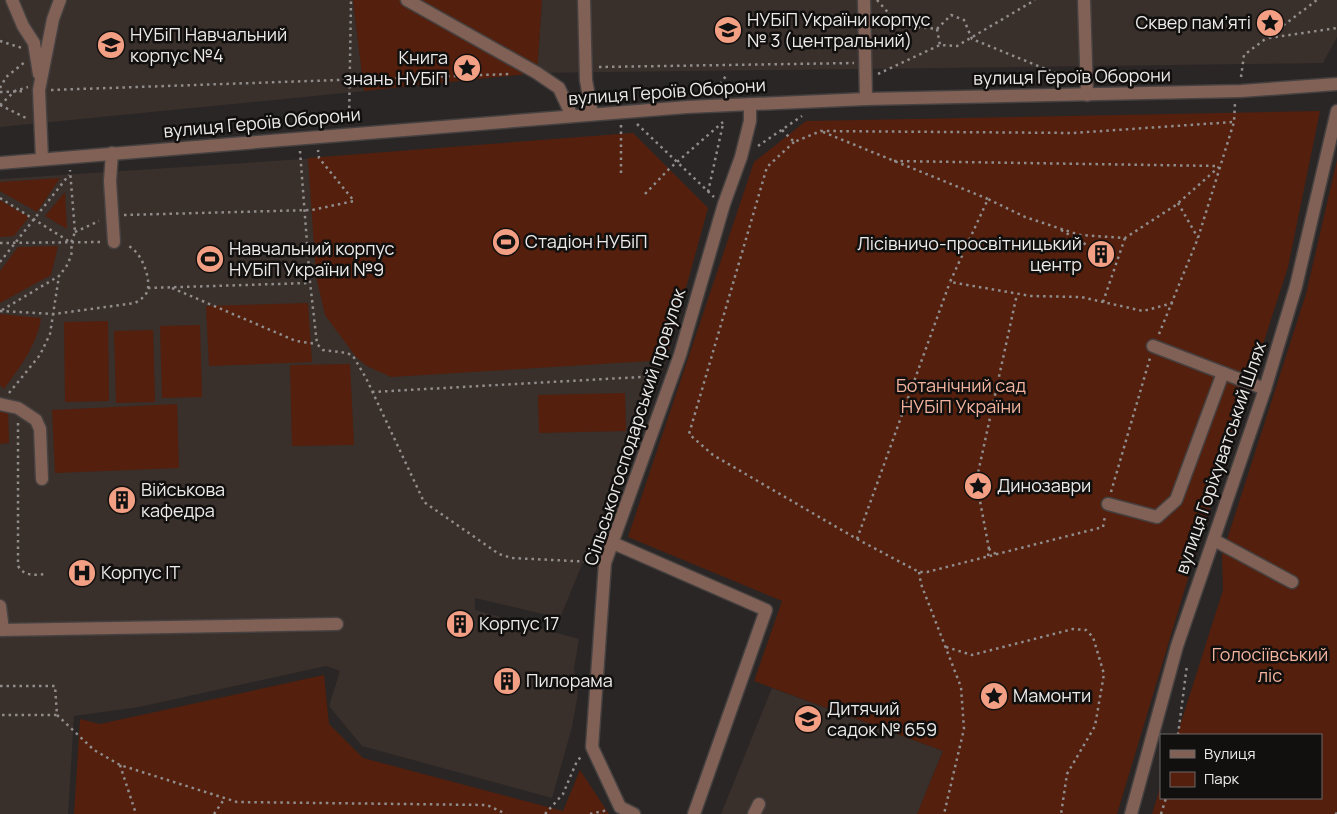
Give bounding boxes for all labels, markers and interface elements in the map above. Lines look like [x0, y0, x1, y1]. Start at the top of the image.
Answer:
place label: НУБіП України корпус № 3 (центральний) [747, 7, 931, 52]
place icon: Сквер пам’яті [1255, 8, 1285, 38]
place label: Сквер пам’яті [1135, 10, 1251, 34]
school or university icon: НУБіП України корпус № 3 (центральний) [713, 15, 743, 45]
place label: НУБіП Навчальний корпус №4 [130, 22, 287, 67]
school or university icon: НУБіП Навчальний корпус №4 [96, 30, 126, 60]
place label: Книга знань НУБіП [343, 45, 448, 90]
place icon: Книга знань НУБіП [452, 53, 482, 83]
street label: вулиця Героїв Оборони [973, 62, 1171, 90]
street label: вулиця Героїв Оборони [567, 72, 766, 110]
street label: вулиця Героїв Оборони [162, 101, 362, 143]
sports icon: Стадіон НУБіП [491, 227, 521, 257]
place label: Стадіон НУБіП [525, 229, 648, 253]
place label: Лісівничо-просвітницький центр [857, 231, 1082, 276]
place label: Навчальний корпус НУБіП України №9 [229, 236, 395, 281]
building icon: Лісівничо-просвітницький центр [1086, 239, 1116, 269]
sports icon: Навчальний корпус НУБіП України №9 [195, 244, 225, 274]
street label: Сільськогосподарський провулок [578, 284, 691, 568]
street label: вулиця Горіхуватський Шлях [1169, 338, 1271, 577]
park label: Ботанічний сад НУБіП України [896, 373, 1026, 418]
place icon: Динозаври [963, 471, 993, 501]
place label: Динозаври [997, 473, 1091, 497]
place label: Військова кафедра [141, 477, 225, 522]
building icon: Військова кафедра [107, 485, 137, 515]
hospital icon: Корпус ІТ [67, 558, 97, 588]
place label: Корпус ІТ [101, 560, 180, 584]
building icon: Корпус 17 [445, 609, 475, 639]
place label: Корпус 17 [479, 611, 559, 635]
park label: Голосіївський ліс [1212, 642, 1328, 687]
building icon: Пилорама [492, 666, 522, 696]
place label: Пилорама [526, 668, 613, 692]
place icon: Мамонти [979, 681, 1009, 711]
place label: Мамонти [1013, 683, 1091, 707]
place label: Дитячий садок № 659 [827, 696, 937, 741]
school or university icon: Дитячий садок № 659 [793, 704, 823, 734]
legend [1160, 734, 1322, 799]
text: Вулиця [1204, 743, 1256, 764]
text: Парк [1204, 768, 1240, 789]

